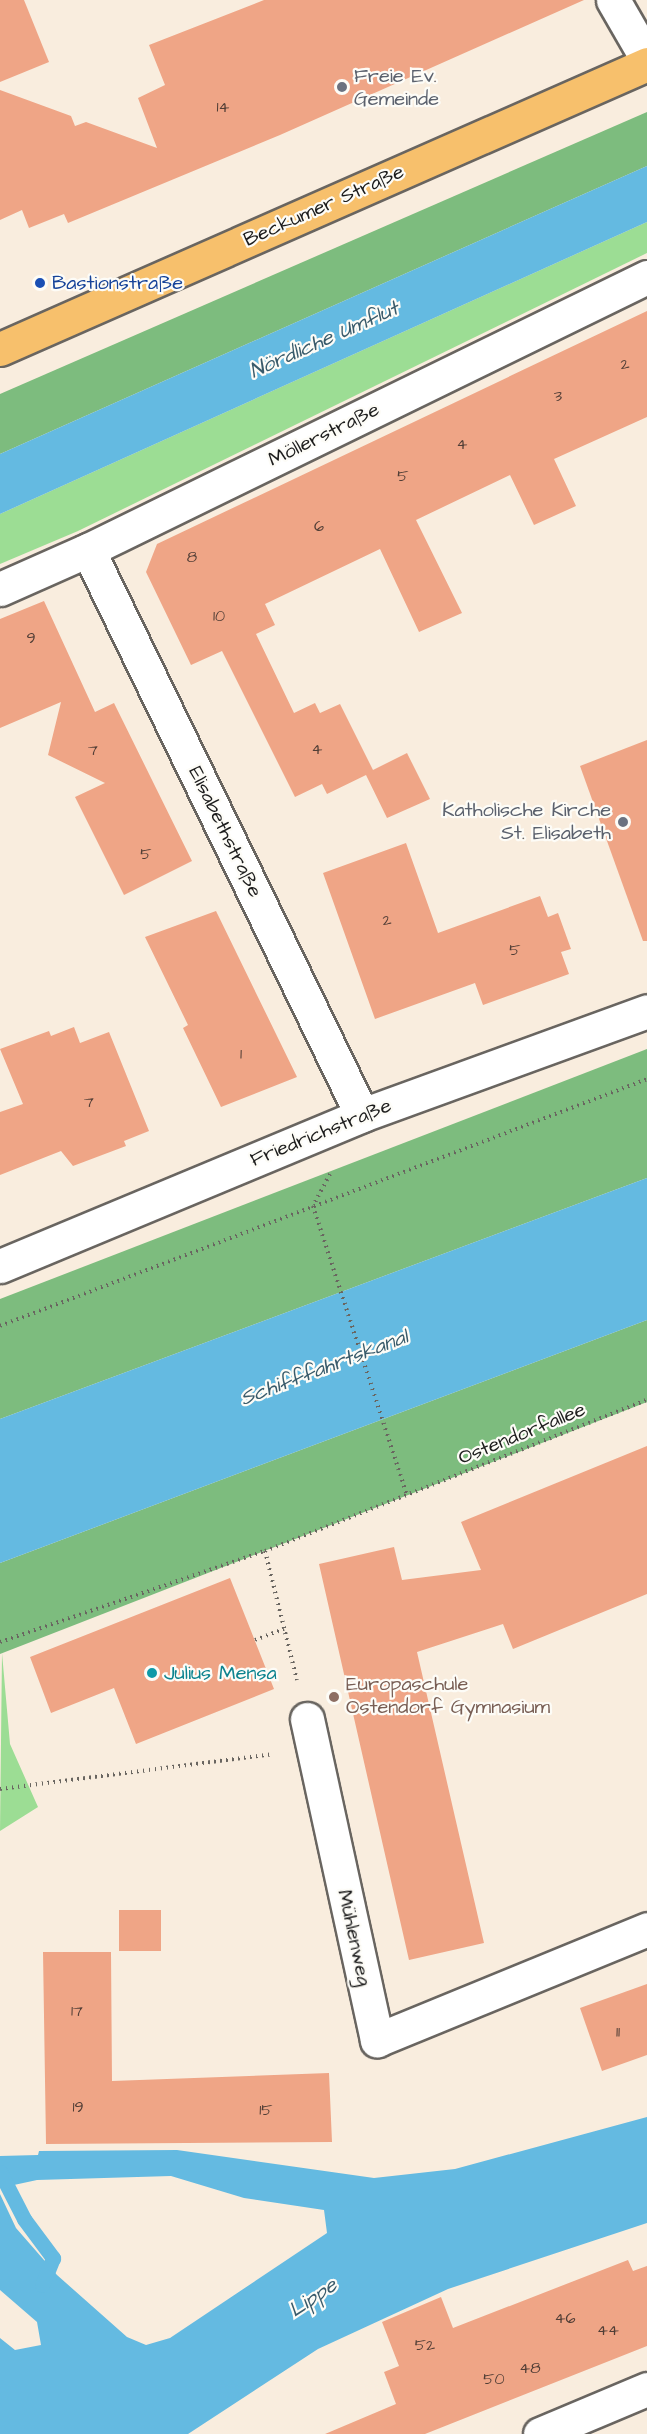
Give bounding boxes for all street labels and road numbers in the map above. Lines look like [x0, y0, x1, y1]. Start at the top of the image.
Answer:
street label: Beckumer Straße [240, 160, 408, 252]
street label: Möllerstraße [265, 398, 383, 472]
street label: Elisabethstraße [183, 763, 267, 901]
street label: Friedrichstraße [247, 1094, 395, 1172]
street label: Ostendorfallee [455, 1398, 589, 1470]
street label: Mühlenweg [332, 1888, 376, 1988]

